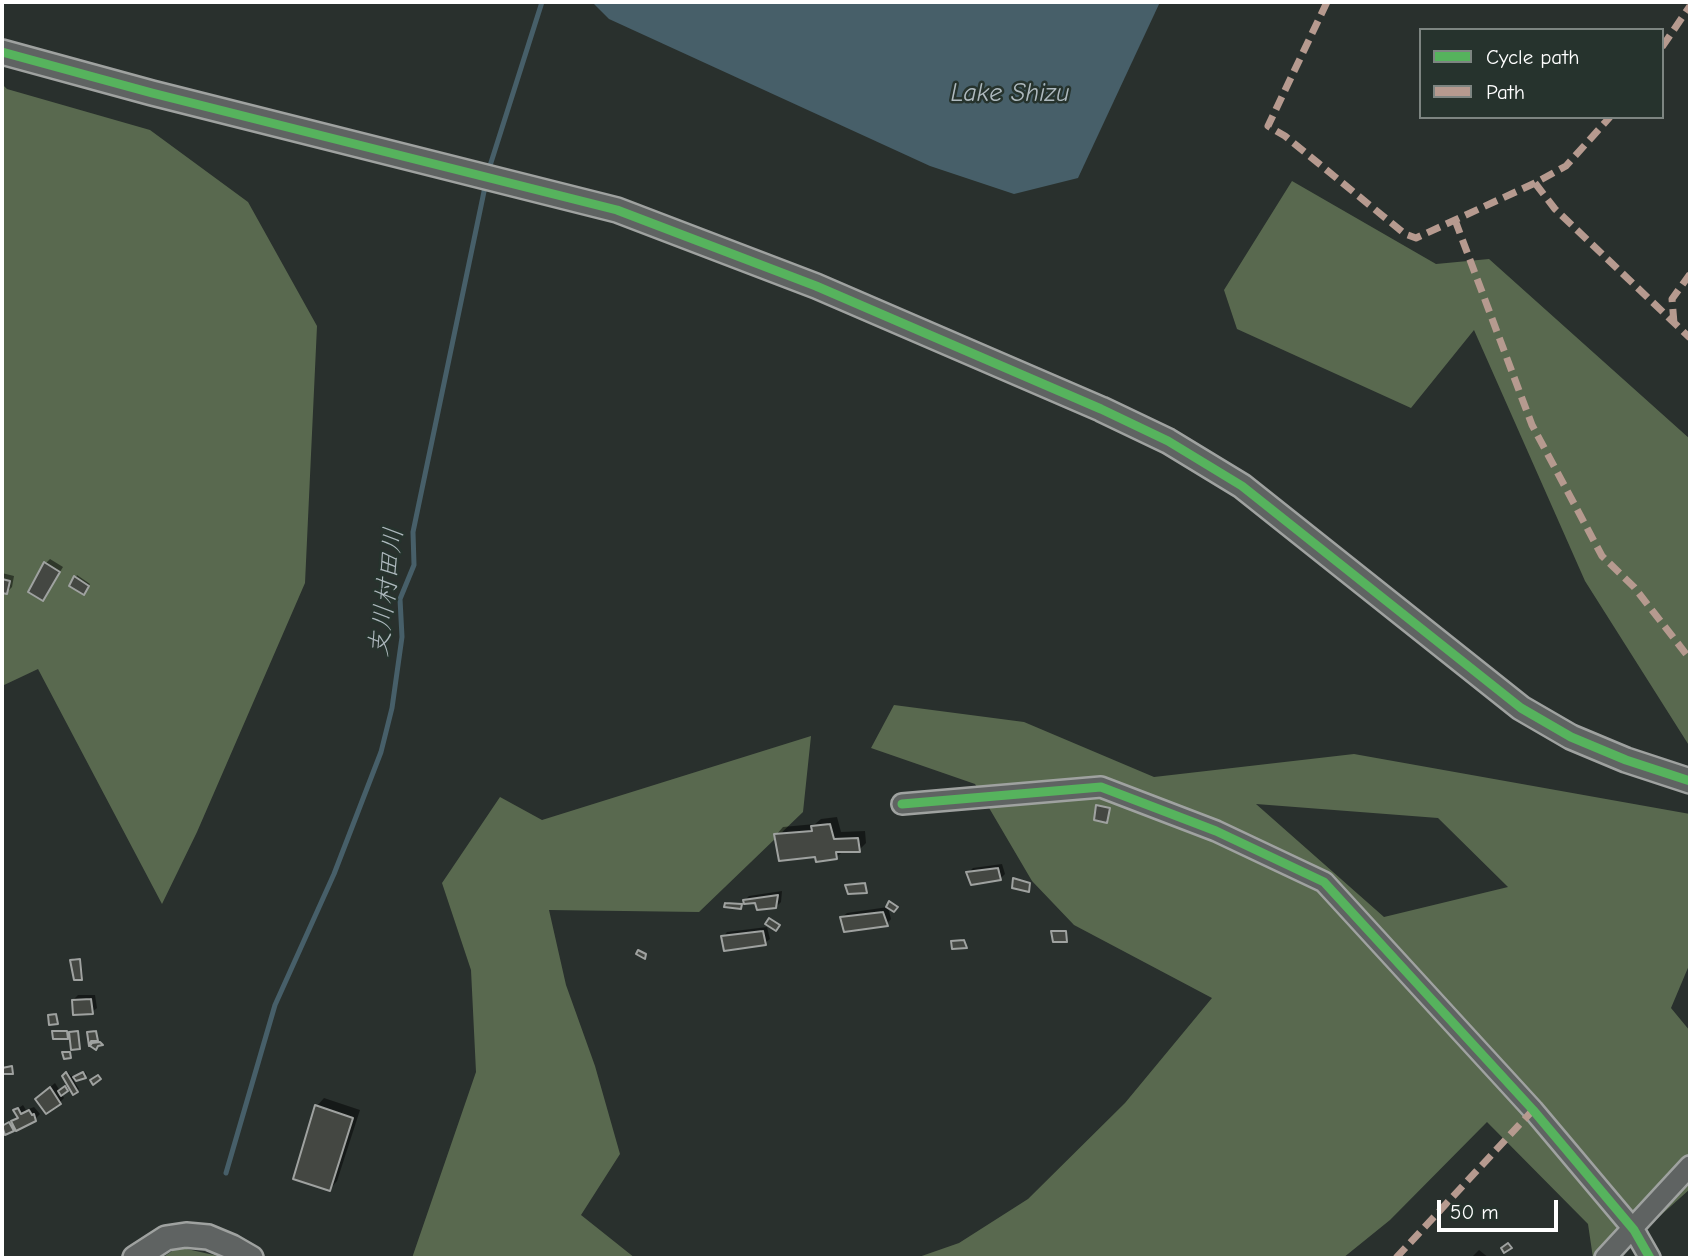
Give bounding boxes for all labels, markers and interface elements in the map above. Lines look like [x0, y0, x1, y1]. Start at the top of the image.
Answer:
legend [1419, 28, 1664, 119]
text: Cycle path [1486, 45, 1579, 69]
water label: Lake Shizu [950, 78, 1070, 110]
text: Path [1486, 80, 1525, 104]
water label: 支川村田川 [364, 526, 410, 658]
scale bar [1440, 1186, 1561, 1230]
text: 50 m [1450, 1200, 1499, 1224]

